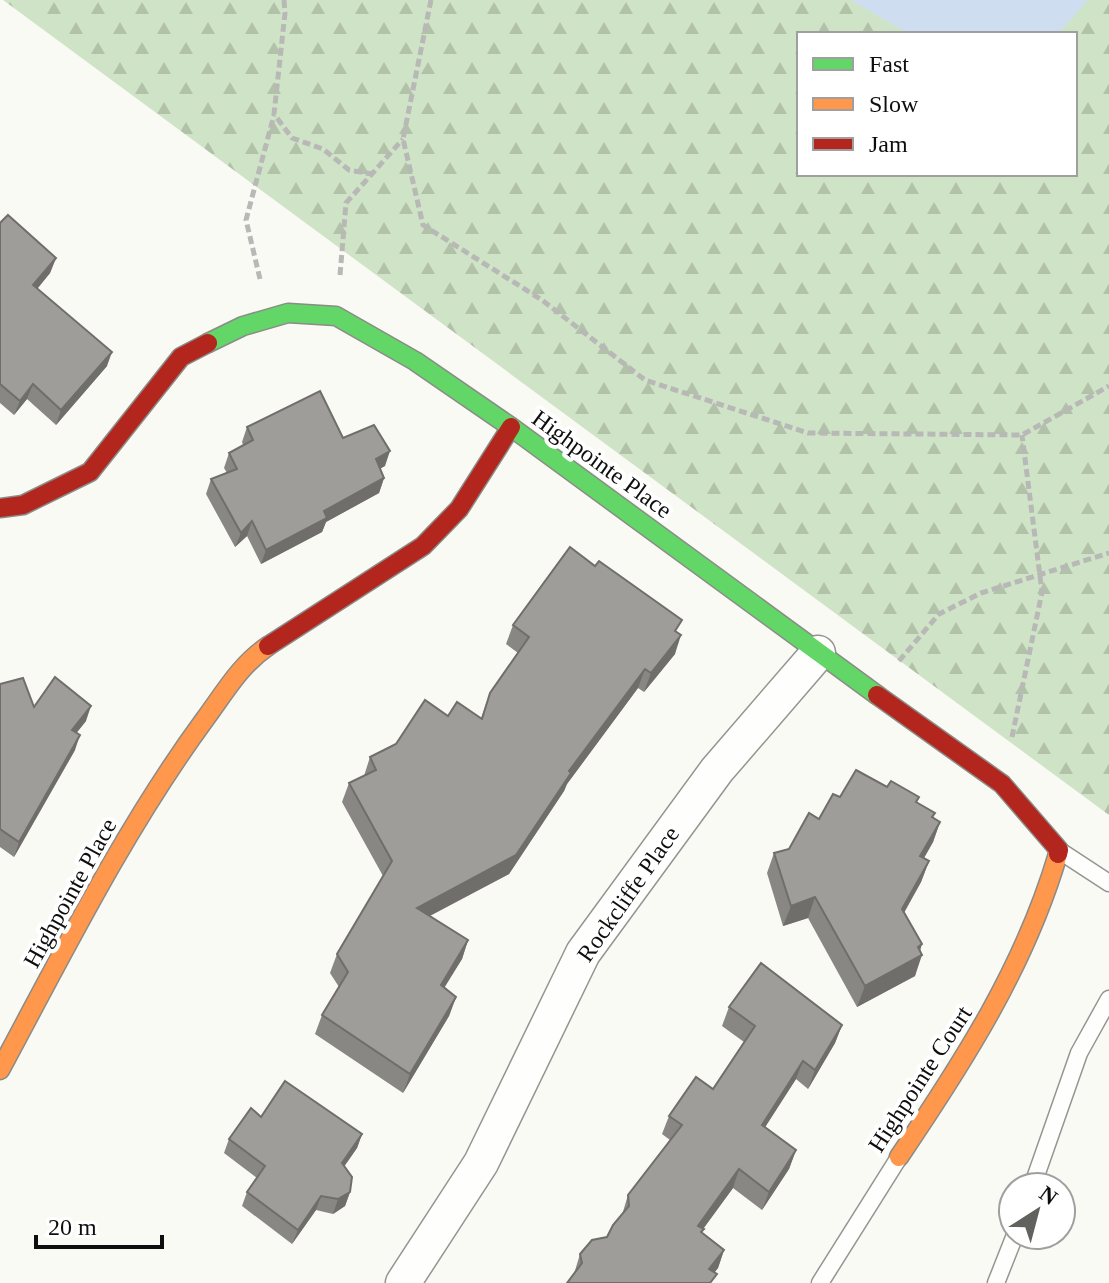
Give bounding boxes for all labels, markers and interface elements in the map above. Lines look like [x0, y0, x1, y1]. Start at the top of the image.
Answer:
legend [797, 32, 1077, 176]
text: Fast [869, 51, 909, 77]
text: Slow [869, 91, 919, 117]
text: Jam [869, 131, 908, 157]
street label: Highpointe Place [527, 405, 677, 523]
street label: Highpointe Place [18, 814, 122, 972]
street label: Rockcliffe Place [572, 821, 684, 967]
street label: Highpointe Court [863, 1001, 977, 1157]
north arrow [997, 1171, 1077, 1251]
text: N [1035, 1180, 1062, 1210]
scale bar [36, 1199, 162, 1249]
text: 20 m [48, 1214, 97, 1240]

